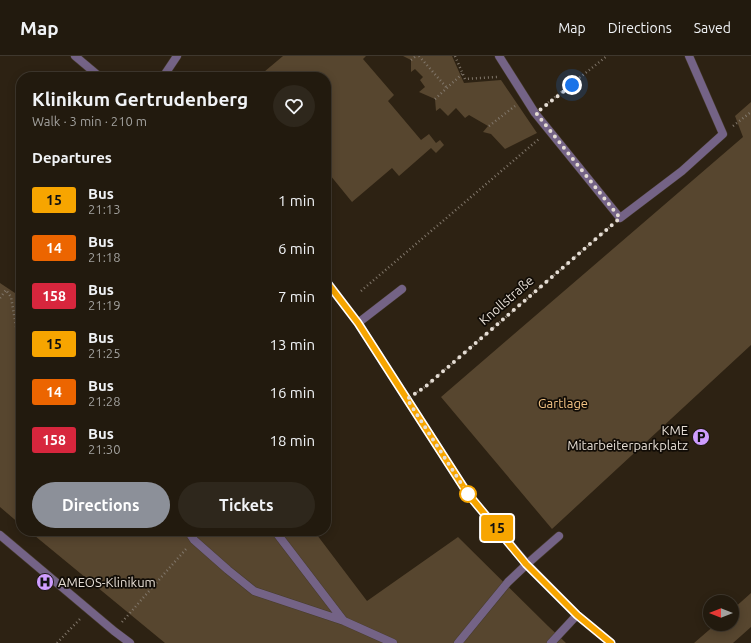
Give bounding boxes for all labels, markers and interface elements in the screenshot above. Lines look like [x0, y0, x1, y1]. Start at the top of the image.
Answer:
text: Map [20, 17, 59, 39]
text: Map [558, 20, 586, 36]
text: Directions [608, 20, 672, 36]
text: Saved [694, 20, 731, 36]
your location [562, 75, 582, 95]
button: heart [273, 85, 315, 127]
text: Klinikum Gertrudenberg [32, 88, 248, 110]
text: Walk · 3 min · 210 m [32, 114, 147, 128]
text: Departures [32, 149, 112, 166]
text: Bus [88, 185, 114, 202]
text: 15 [46, 192, 62, 208]
text: 1 min [278, 192, 315, 209]
text: 21:13 [88, 202, 121, 216]
text: Bus [88, 233, 114, 250]
text: 14 [46, 240, 62, 256]
text: 6 min [278, 240, 315, 257]
text: 21:18 [88, 250, 121, 264]
street label: Knollstraße [476, 273, 536, 327]
text: Bus [88, 281, 114, 298]
text: 158 [42, 288, 66, 304]
text: 7 min [278, 288, 315, 305]
text: 21:19 [88, 298, 121, 312]
text: Bus [88, 329, 114, 346]
text: 15 [46, 336, 62, 352]
text: 13 min [269, 336, 315, 353]
text: 21:25 [88, 346, 121, 360]
text: Bus [88, 377, 114, 394]
text: 14 [46, 384, 62, 400]
text: 16 min [269, 384, 315, 401]
text: 21:28 [88, 394, 121, 408]
park label: Gartlage [538, 396, 588, 410]
place label: KME Mitarbeiterparkplatz [567, 423, 688, 452]
text: Bus [88, 425, 114, 442]
parking icon: KME Mitarbeiterparkplatz [691, 427, 711, 447]
text: 158 [42, 432, 66, 448]
text: 18 min [269, 432, 315, 449]
text: 21:30 [88, 442, 121, 456]
button: Directions [32, 482, 170, 528]
button: Tickets [178, 482, 315, 528]
unlabelled marker [459, 485, 477, 503]
line badge: 15 [479, 515, 515, 541]
text: 15 [489, 520, 505, 536]
hospital icon: AMEOS-Klinikum [35, 572, 55, 592]
place label: AMEOS-Klinikum [58, 575, 156, 589]
north arrow [703, 595, 739, 631]
map controls [703, 595, 739, 631]

